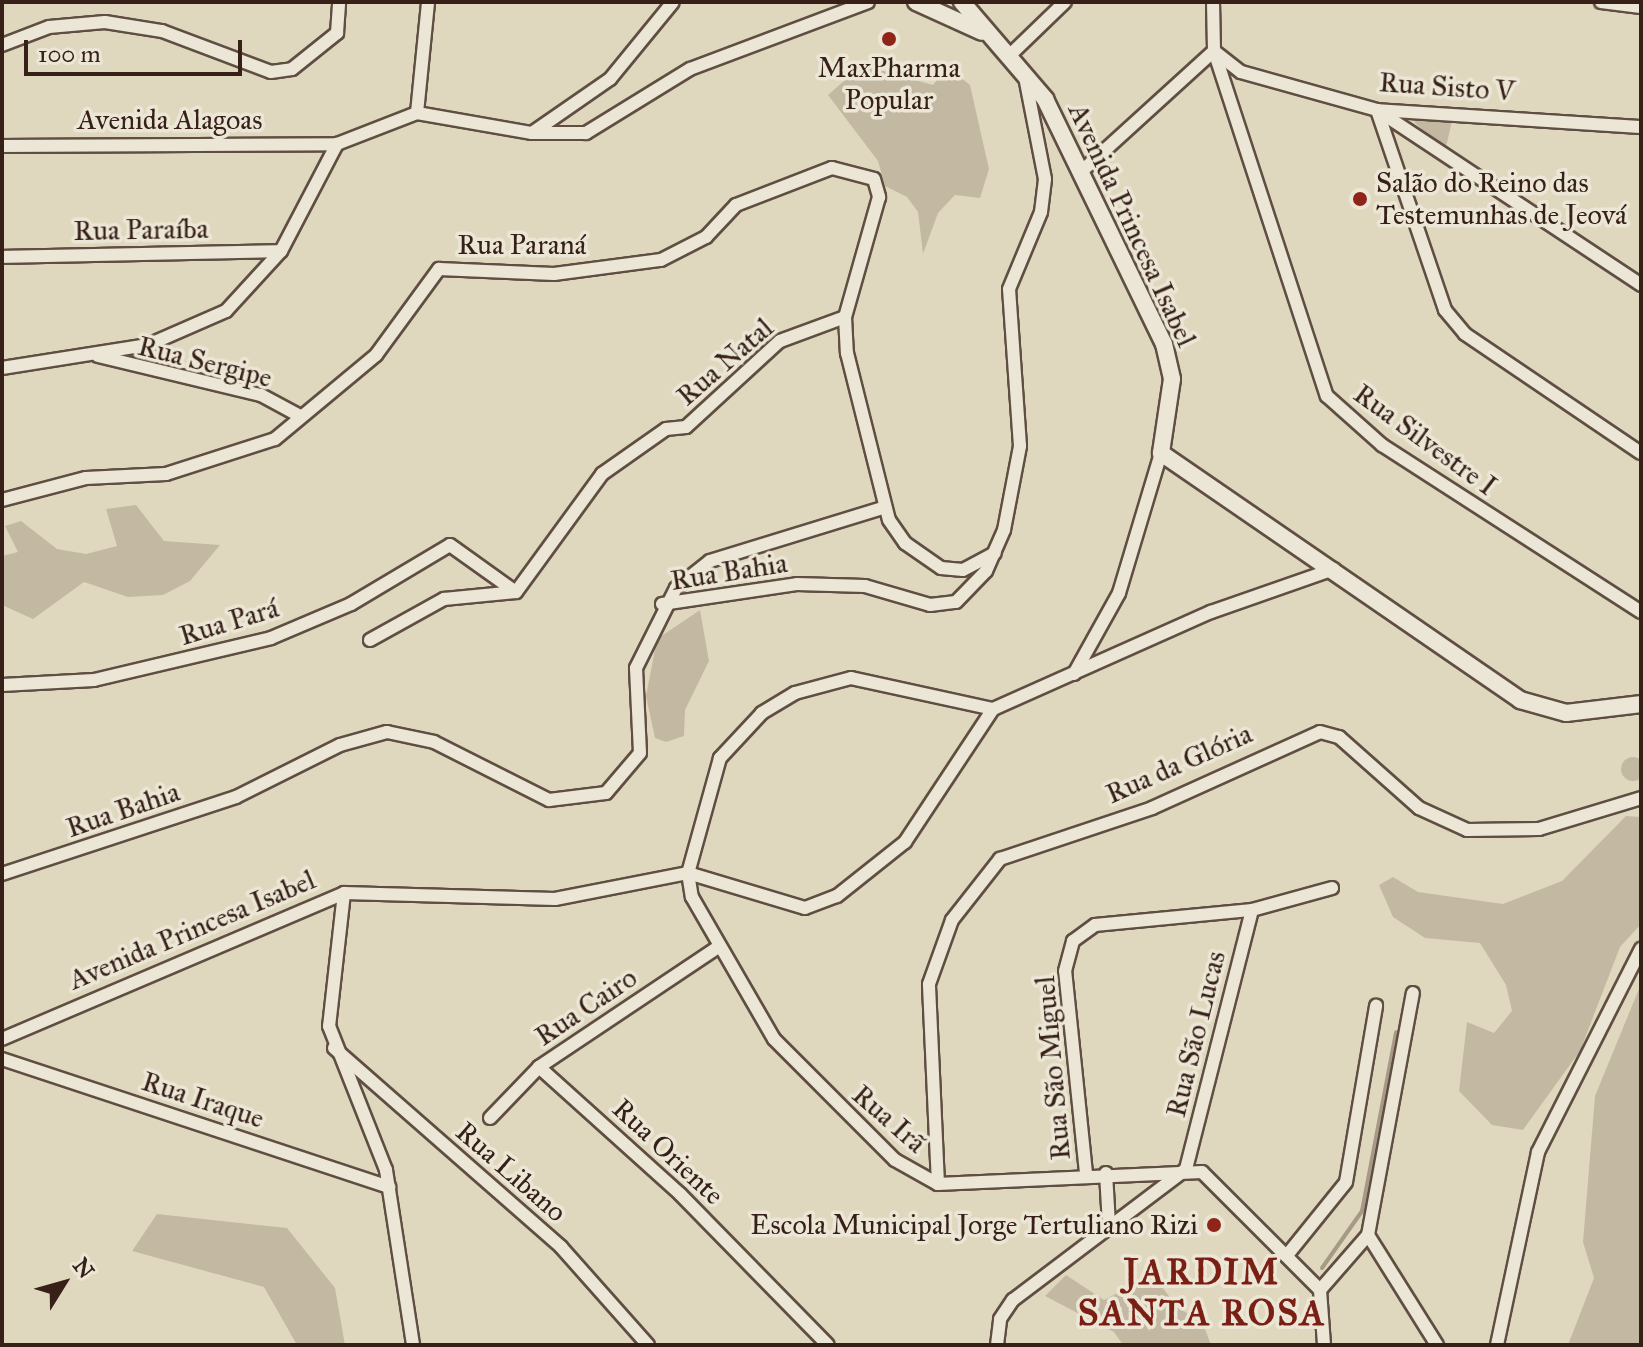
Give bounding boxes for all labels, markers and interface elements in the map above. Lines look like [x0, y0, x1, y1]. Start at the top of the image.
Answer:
scale bar [28, 24, 246, 74]
marker: MaxPharma Popular [880, 30, 898, 48]
text: 100 m [38, 39, 101, 69]
place label: MaxPharma Popular [818, 51, 960, 117]
street label: Rua Sisto V [1378, 65, 1516, 109]
street label: Avenida Princesa Isabel [1061, 98, 1203, 352]
street label: Avenida Alagoas [78, 103, 262, 137]
place label: Salão do Reino das Testemunhas de Jeová [1376, 166, 1627, 232]
marker: Salão do Reino das Testemunhas de Jeová [1351, 190, 1369, 208]
street label: Rua Paraíba [73, 212, 209, 248]
street label: Rua Paraná [458, 228, 586, 262]
street label: Rua Natal [670, 311, 780, 413]
street label: Rua Sergipe [135, 329, 275, 395]
street label: Rua Silvestre I [1347, 377, 1503, 503]
street label: Rua Bahia [668, 546, 790, 598]
street label: Rua Pará [175, 591, 283, 653]
street label: Rua da Glória [1101, 717, 1257, 811]
street label: Rua Bahia [62, 775, 184, 845]
street label: Avenida Princesa Isabel [64, 863, 320, 997]
street label: Rua São Lucas [1159, 947, 1233, 1121]
street label: Rua Cairo [529, 961, 643, 1053]
street label: Rua São Miguel [1028, 975, 1078, 1161]
street label: Rua Iraque [138, 1064, 268, 1136]
street label: Rua Irã [845, 1078, 933, 1160]
street label: Rua Oriente [605, 1092, 731, 1212]
street label: Rua Libano [449, 1115, 573, 1229]
place label: Escola Municipal Jorge Tertuliano Rizi [750, 1208, 1198, 1242]
marker: Escola Municipal Jorge Tertuliano Rizi [1205, 1216, 1223, 1234]
north arrow [24, 1243, 104, 1323]
district label: JARDIM SANTA ROSA [1078, 1250, 1326, 1335]
text: N [67, 1253, 100, 1284]

